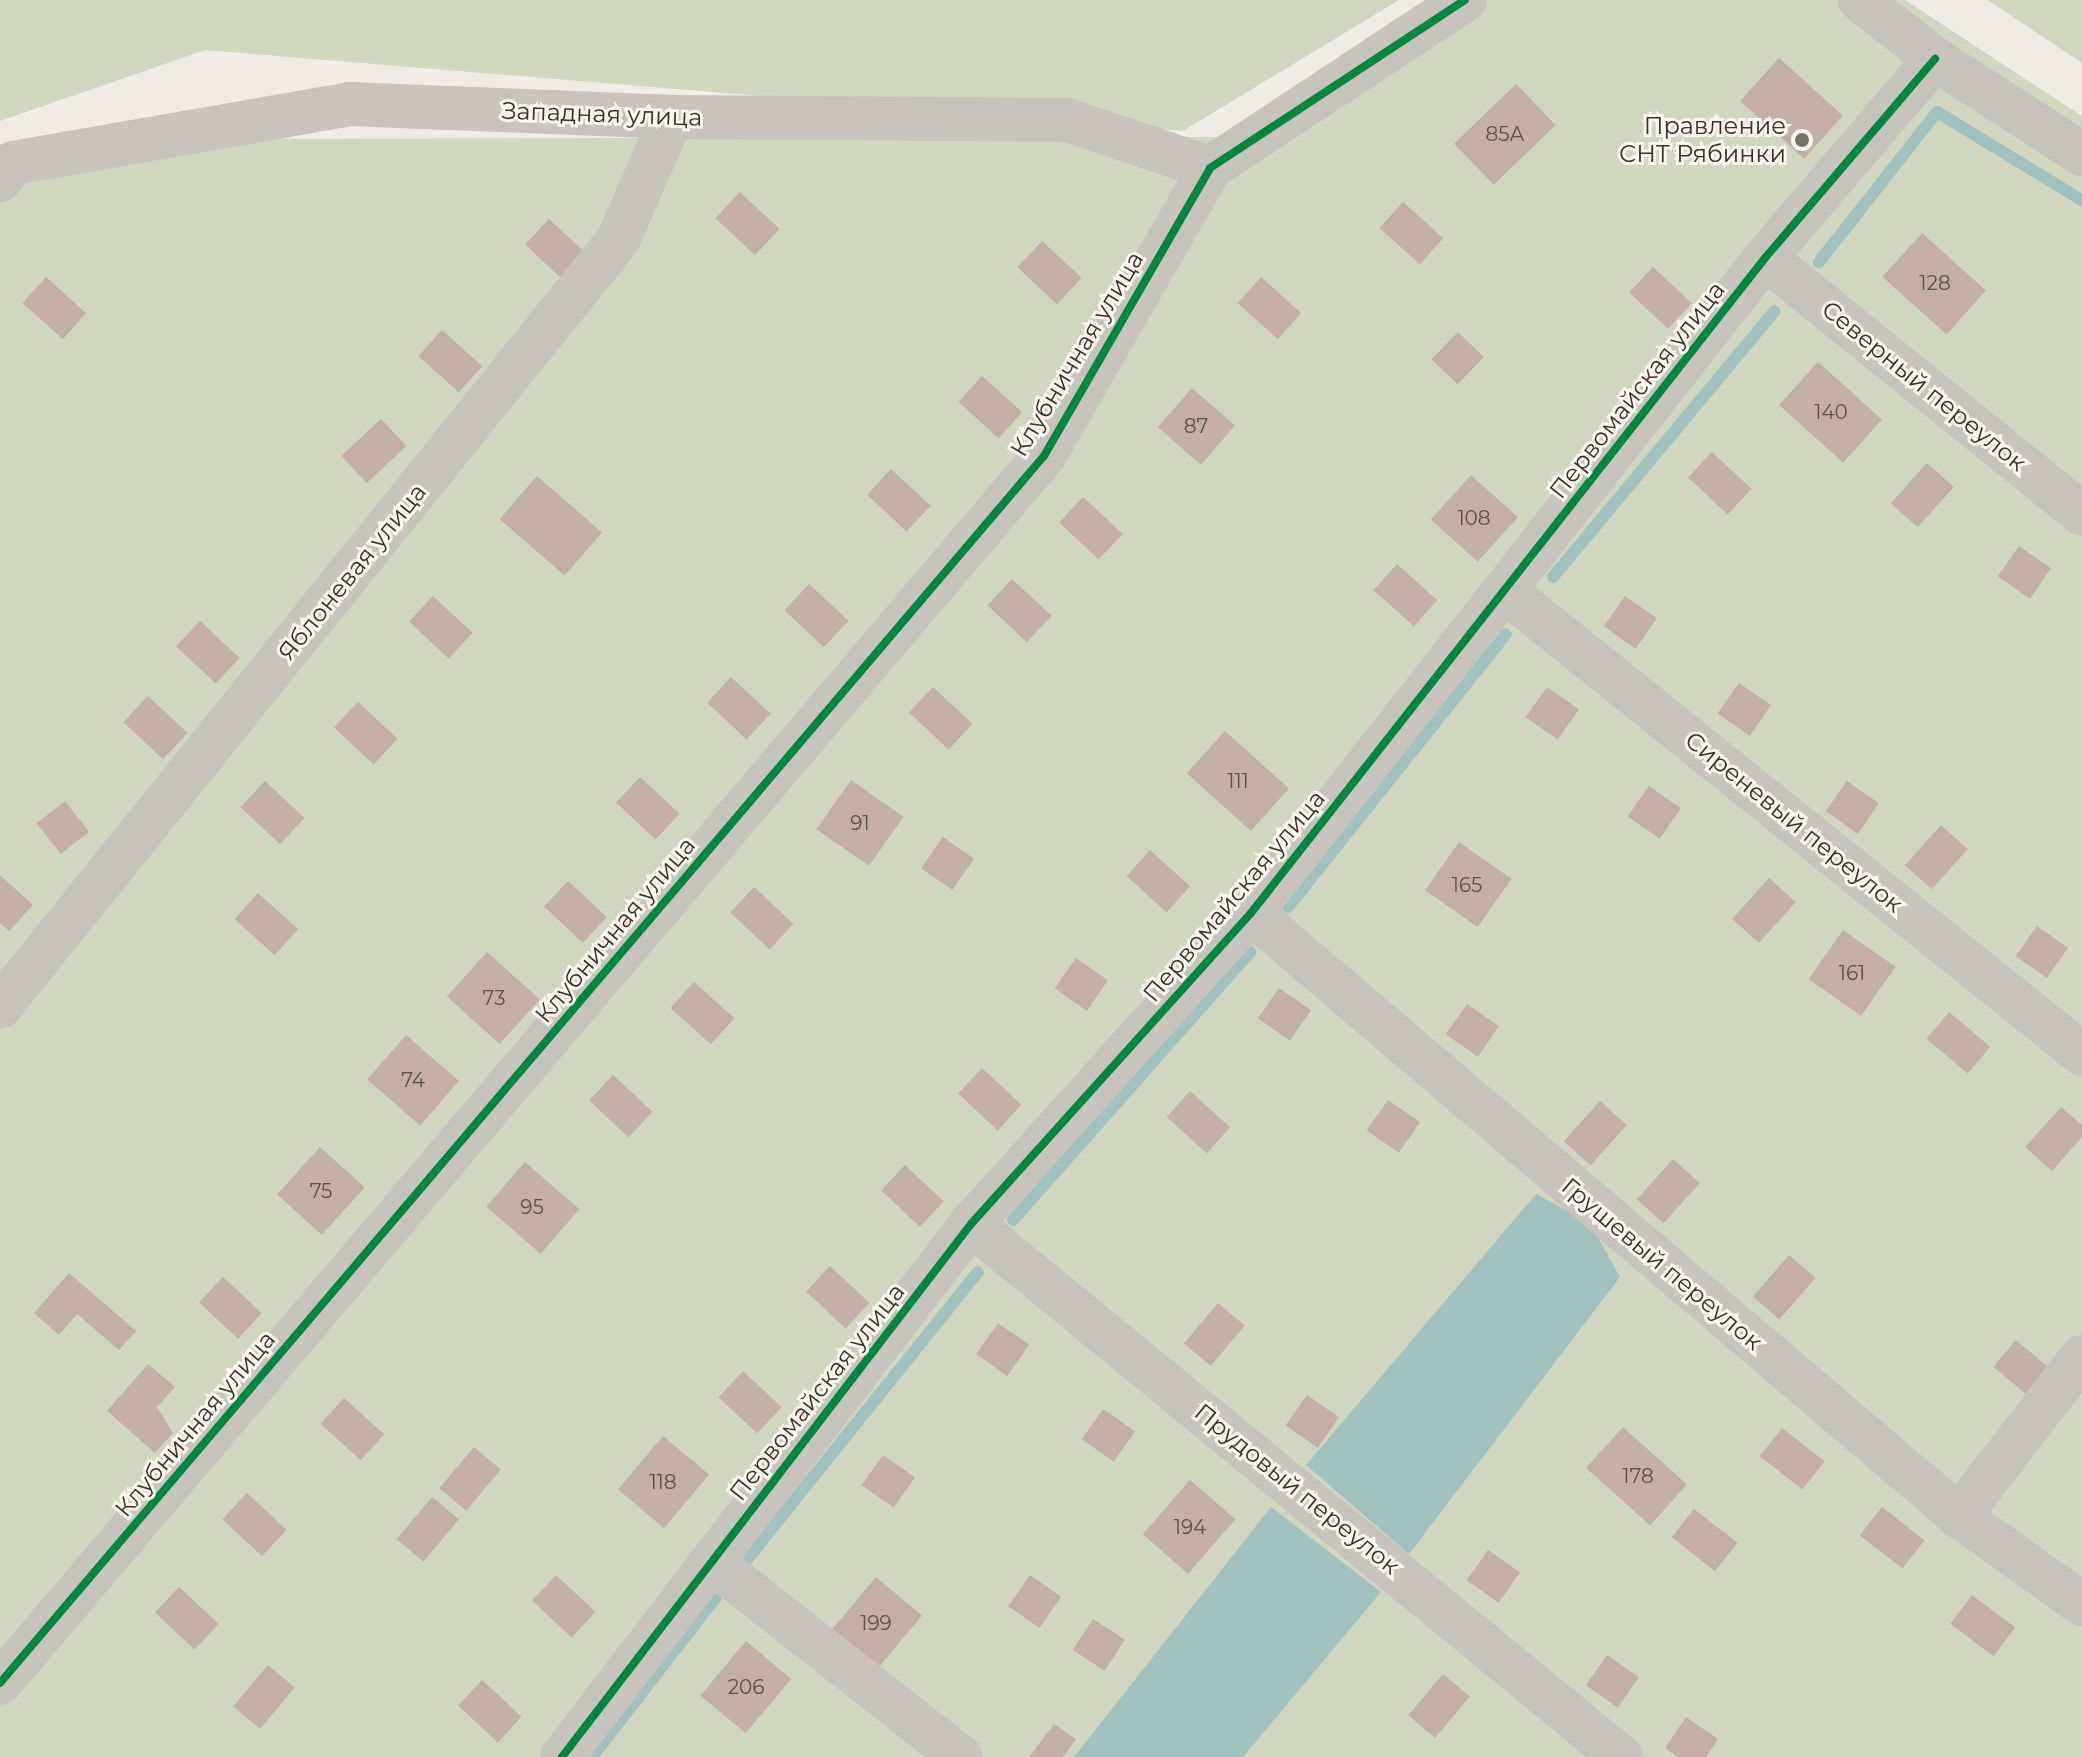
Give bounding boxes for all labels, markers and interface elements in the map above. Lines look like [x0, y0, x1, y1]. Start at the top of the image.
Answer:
street label: Западная улица [501, 96, 703, 132]
place label: Правление СНТ Рябинки [1619, 112, 1786, 168]
house number: 85А [1486, 122, 1524, 146]
marker: Правление СНТ Рябинки [1793, 131, 1811, 149]
street label: Клубничная улица [1004, 246, 1150, 462]
house number: 128 [1919, 271, 1951, 295]
street label: Первомайская улица [1543, 276, 1731, 504]
street label: Северный переулок [1816, 295, 2032, 477]
house number: 140 [1814, 400, 1848, 424]
house number: 87 [1184, 414, 1208, 438]
street label: Яблоневая улица [272, 478, 432, 666]
house number: 108 [1457, 506, 1491, 530]
street label: Сиреневый переулок [1679, 725, 1909, 919]
house number: 111 [1227, 769, 1249, 793]
street label: Первомайская улица [1137, 784, 1331, 1008]
house number: 91 [850, 811, 870, 835]
street label: Клубничная улица [529, 831, 701, 1029]
house number: 165 [1452, 873, 1482, 897]
house number: 161 [1839, 961, 1865, 985]
house number: 73 [483, 986, 505, 1010]
house number: 74 [401, 1068, 425, 1092]
street label: Грушевый переулок [1556, 1172, 1768, 1356]
house number: 75 [310, 1179, 332, 1203]
house number: 95 [520, 1195, 544, 1219]
street label: Первомайская улица [723, 1278, 911, 1506]
street label: Клубничная улица [109, 1325, 281, 1523]
street label: Прудовый переулок [1189, 1398, 1405, 1580]
house number: 178 [1622, 1464, 1654, 1488]
house number: 118 [649, 1470, 677, 1494]
house number: 194 [1174, 1515, 1206, 1539]
house number: 199 [860, 1611, 892, 1635]
house number: 206 [728, 1675, 764, 1699]

